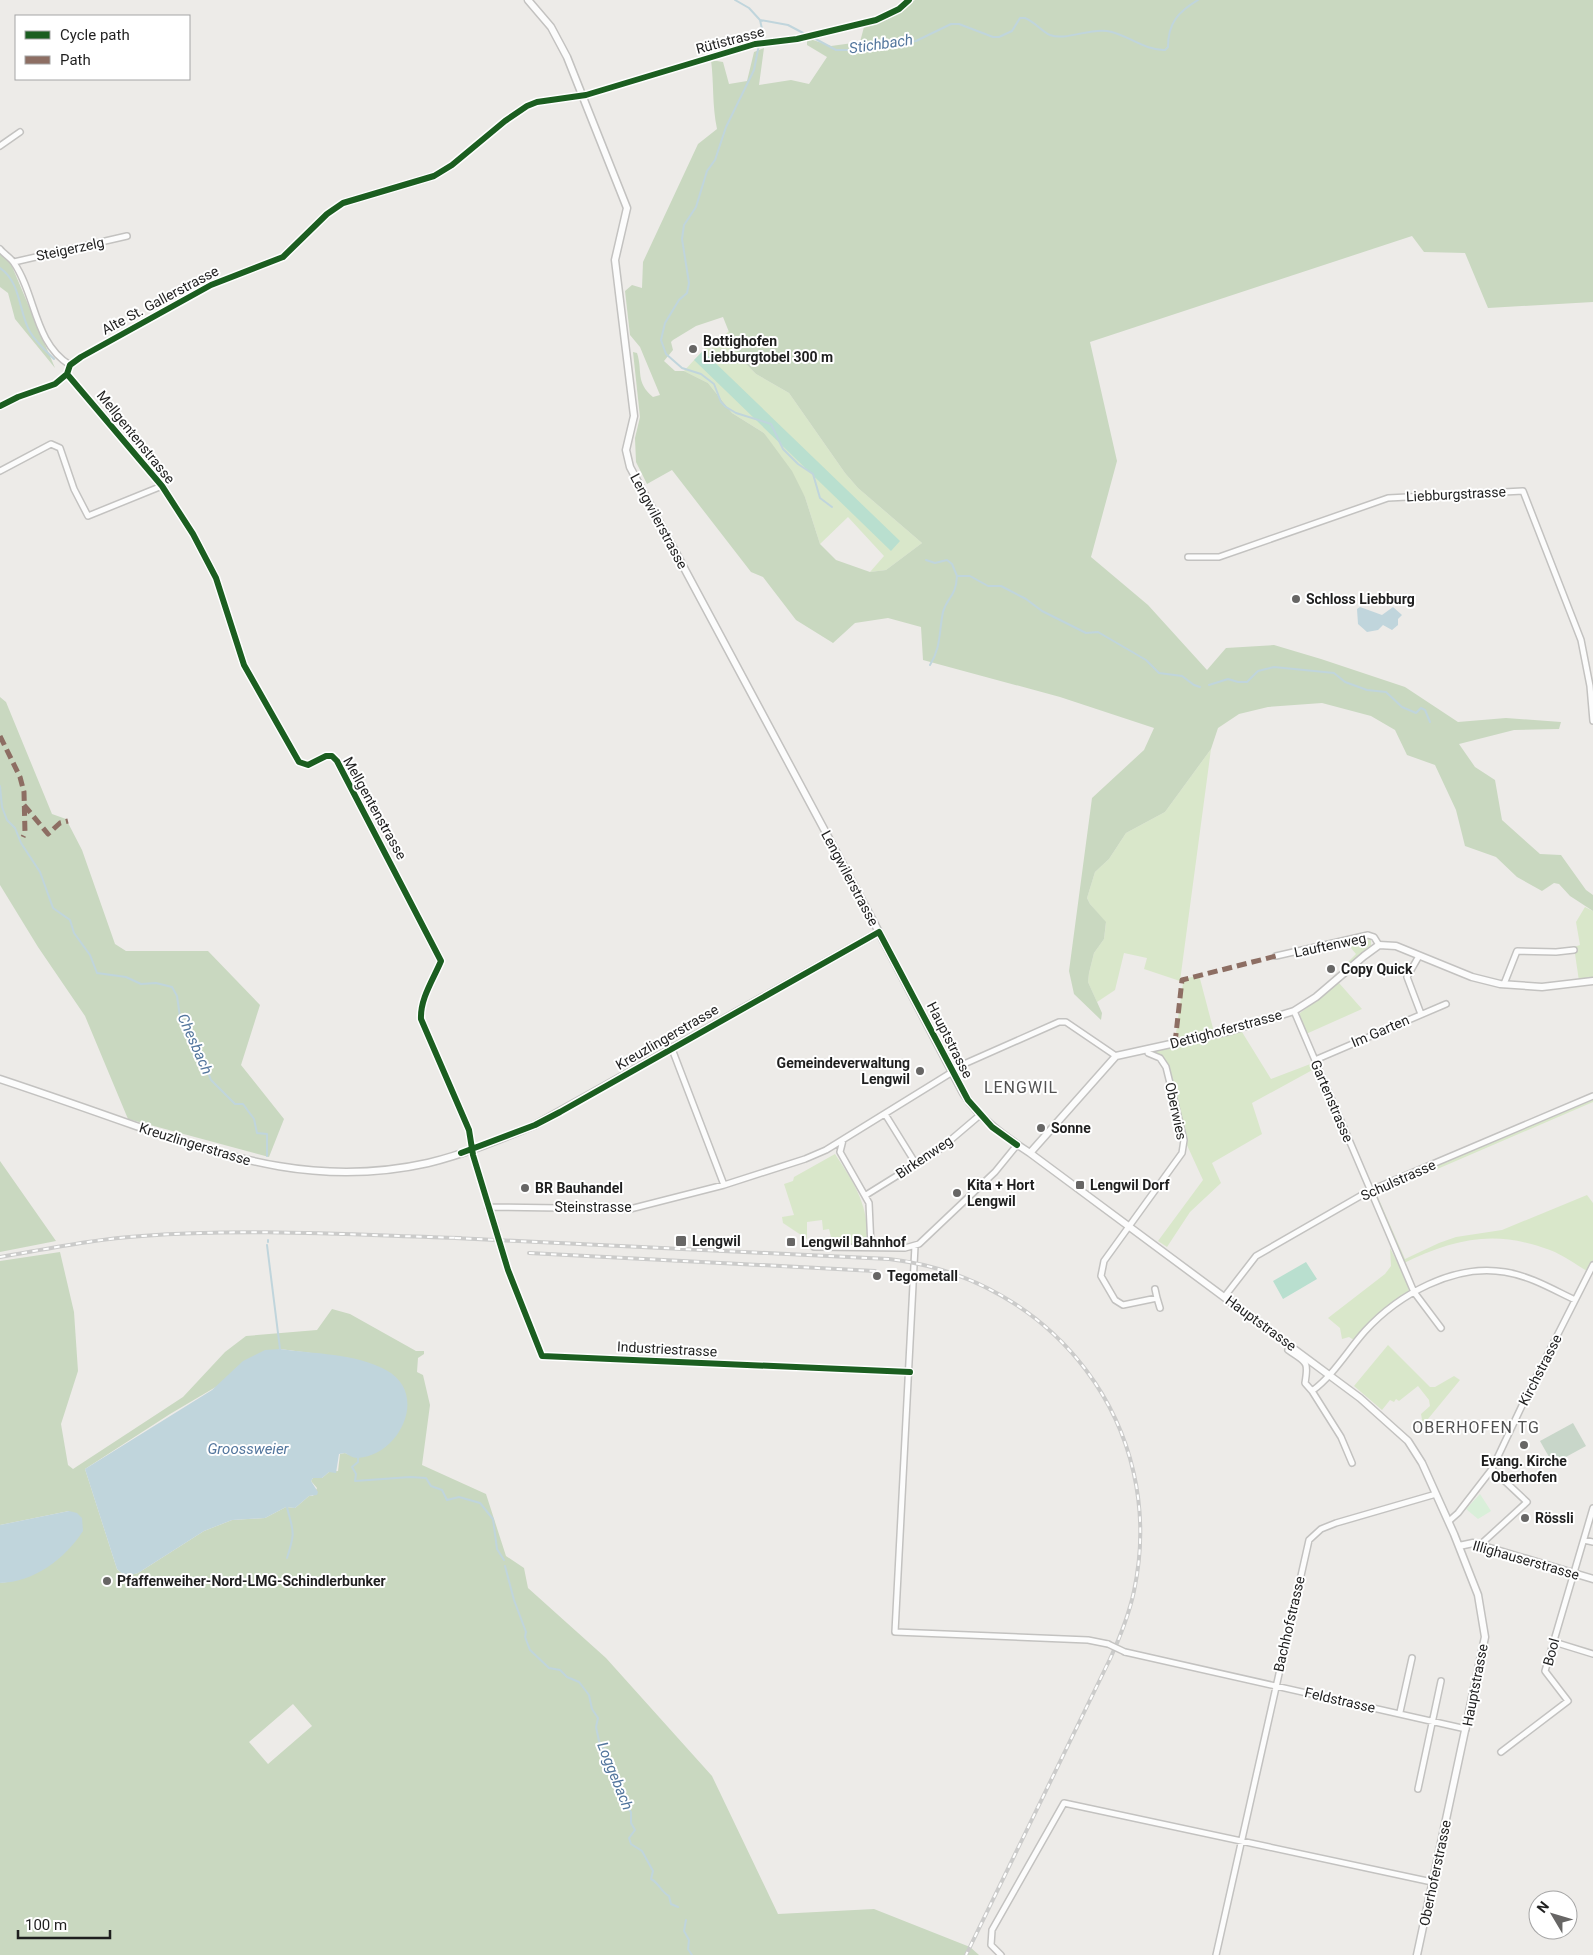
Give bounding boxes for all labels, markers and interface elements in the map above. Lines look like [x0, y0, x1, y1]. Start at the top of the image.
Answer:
legend [15, 15, 190, 80]
street label: Rütistrasse [694, 23, 766, 57]
text: Cycle path [60, 26, 130, 44]
water label: Stichbach [848, 31, 914, 57]
text: Path [60, 51, 91, 69]
street label: Steigerzelg [34, 234, 106, 264]
street label: Alte St. Gallerstrasse [99, 262, 221, 338]
place label: Bottighofen Liebburgtobel 300 m [703, 333, 833, 365]
marker: Bottighofen Liebburgtobel 300 m [687, 343, 699, 355]
street label: Mellgentenstrasse [94, 387, 178, 487]
street label: Lengwilerstrasse [627, 471, 691, 571]
street label: Liebburgstrasse [1406, 483, 1506, 505]
place label: Schloss Liebburg [1306, 591, 1415, 607]
marker: Schloss Liebburg [1290, 593, 1302, 605]
street label: Mellgentenstrasse [340, 754, 410, 862]
street label: Lengwilerstrasse [818, 828, 882, 928]
street label: Lauftenweg [1292, 930, 1368, 960]
place label: Copy Quick [1341, 961, 1413, 977]
marker: Copy Quick [1325, 963, 1337, 975]
street label: Hauptstrasse [924, 999, 976, 1081]
street label: Kreuzlingerstrasse [613, 1001, 721, 1073]
street label: Dettighoferstrasse [1168, 1006, 1284, 1052]
water label: Chesbach [174, 1011, 216, 1077]
street label: Im Garten [1349, 1012, 1411, 1050]
place label: Gemeindeverwaltung Lengwil [777, 1055, 910, 1087]
street label: Gartenstrasse [1307, 1057, 1357, 1145]
marker: Gemeindeverwaltung Lengwil [914, 1065, 926, 1077]
district label: LENGWIL [984, 1078, 1058, 1097]
street label: Oberwies [1162, 1081, 1190, 1141]
street label: Kreuzlingerstrasse [137, 1119, 253, 1169]
place label: Sonne [1051, 1120, 1091, 1136]
marker: Sonne [1035, 1122, 1047, 1134]
street label: Birkenweg [893, 1132, 955, 1182]
street label: Schulstrasse [1358, 1156, 1438, 1204]
place label: Kita + Hort Lengwil [967, 1177, 1035, 1209]
place label: Lengwil Dorf [1090, 1177, 1170, 1193]
marker: Lengwil Dorf [1074, 1179, 1086, 1191]
place label: BR Bauhandel [535, 1180, 623, 1196]
marker: BR Bauhandel [519, 1182, 531, 1194]
marker: Kita + Hort Lengwil [951, 1187, 963, 1199]
street label: Steinstrasse [554, 1199, 632, 1215]
place label: Lengwil [692, 1233, 741, 1249]
marker: Lengwil [674, 1234, 688, 1248]
place label: Lengwil Bahnhof [801, 1234, 907, 1250]
marker: Lengwil Bahnhof [785, 1236, 797, 1248]
place label: Tegometall [887, 1268, 958, 1284]
marker: Tegometall [871, 1270, 883, 1282]
street label: Hauptstrasse [1223, 1292, 1299, 1354]
street label: Kirchstrasse [1515, 1332, 1565, 1408]
street label: Industriestrasse [617, 1338, 717, 1360]
district label: OBERHOFEN TG [1412, 1418, 1540, 1437]
marker: Evang. Kirche Oberhofen [1518, 1439, 1530, 1451]
water label: Groossweier [207, 1440, 290, 1458]
place label: Evang. Kirche Oberhofen [1481, 1453, 1567, 1485]
place label: Rössli [1535, 1510, 1574, 1526]
marker: Rössli [1519, 1512, 1531, 1524]
street label: Illighauserstrasse [1471, 1537, 1581, 1583]
place label: Pfaffenweiher-Nord-LMG-Schindlerbunker [117, 1573, 386, 1589]
marker: Pfaffenweiher-Nord-LMG-Schindlerbunker [101, 1575, 113, 1587]
street label: Bachhofstrasse [1270, 1575, 1308, 1673]
street label: Bool [1540, 1636, 1562, 1668]
street label: Hauptstrasse [1459, 1642, 1491, 1728]
street label: Feldstrasse [1303, 1684, 1377, 1716]
water label: Loggebach [593, 1739, 637, 1813]
street label: Oberhoferstrasse [1416, 1819, 1454, 1927]
north arrow [1528, 1890, 1578, 1940]
text: N [1533, 1898, 1552, 1916]
scale bar [18, 1908, 110, 1940]
text: 100 m [25, 1916, 67, 1934]

